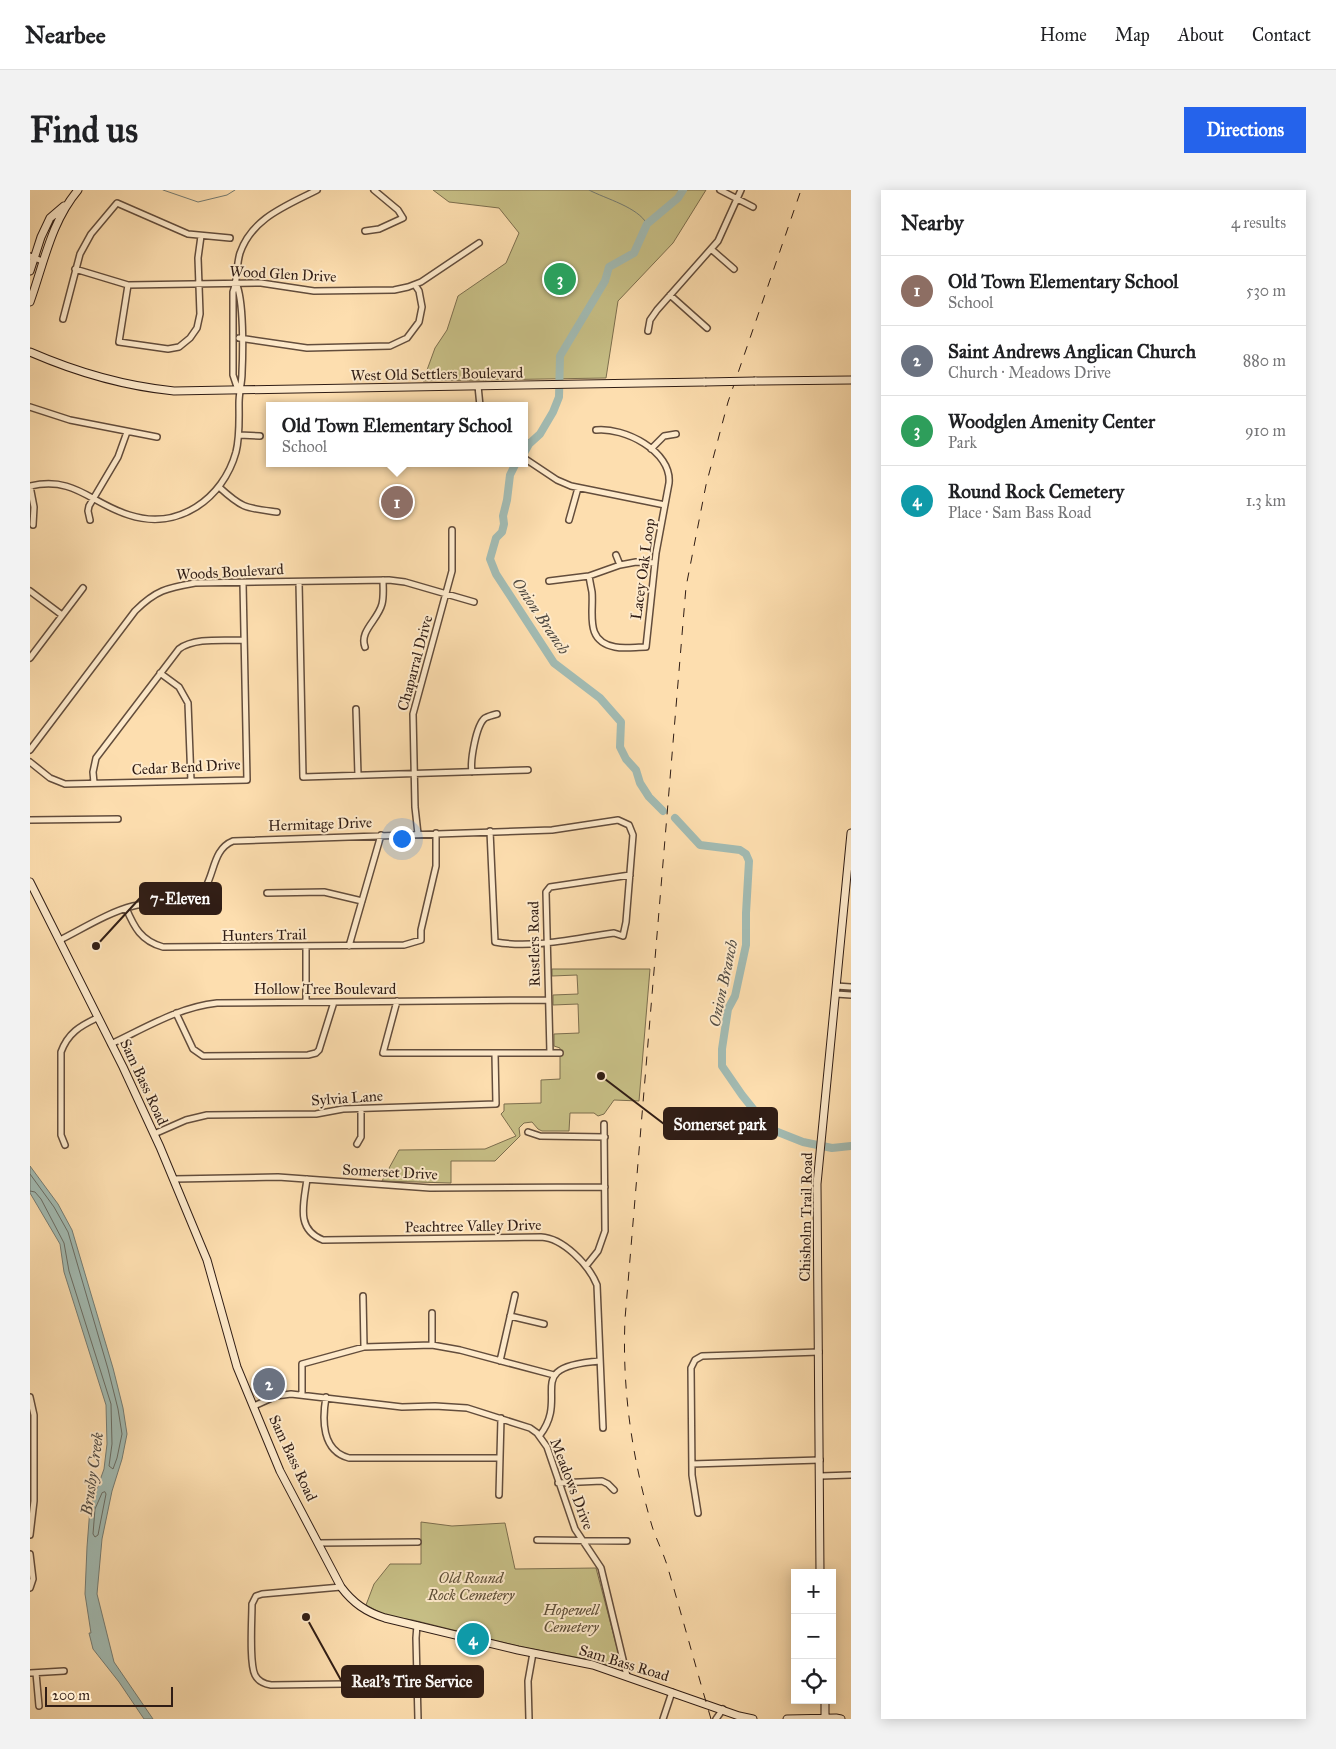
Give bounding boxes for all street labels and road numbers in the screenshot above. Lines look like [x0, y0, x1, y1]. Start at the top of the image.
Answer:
street label: Wood Glen Drive [229, 262, 337, 286]
street label: West Old Settlers Boulevard [351, 363, 524, 385]
street label: Lacey Oak Loop [627, 517, 659, 621]
street label: Woods Boulevard [176, 560, 285, 584]
street label: Chaparral Drive [394, 613, 436, 713]
street label: Cedar Bend Drive [131, 755, 241, 779]
street label: Hermitage Drive [268, 813, 372, 835]
street label: Rustlers Road [524, 901, 544, 987]
street label: Hunters Trail [221, 925, 307, 945]
street label: Hollow Tree Boulevard [254, 980, 397, 998]
street label: Sam Bass Road [116, 1036, 172, 1128]
street label: Sylvia Lane [310, 1087, 384, 1109]
street label: Chisholm Trail Road [796, 1152, 816, 1282]
street label: Somerset Drive [342, 1161, 438, 1183]
street label: Peachtree Valley Drive [404, 1216, 542, 1236]
street label: Sam Bass Road [265, 1412, 321, 1504]
street label: Meadows Drive [546, 1436, 598, 1532]
street label: Sam Bass Road [577, 1641, 672, 1685]

